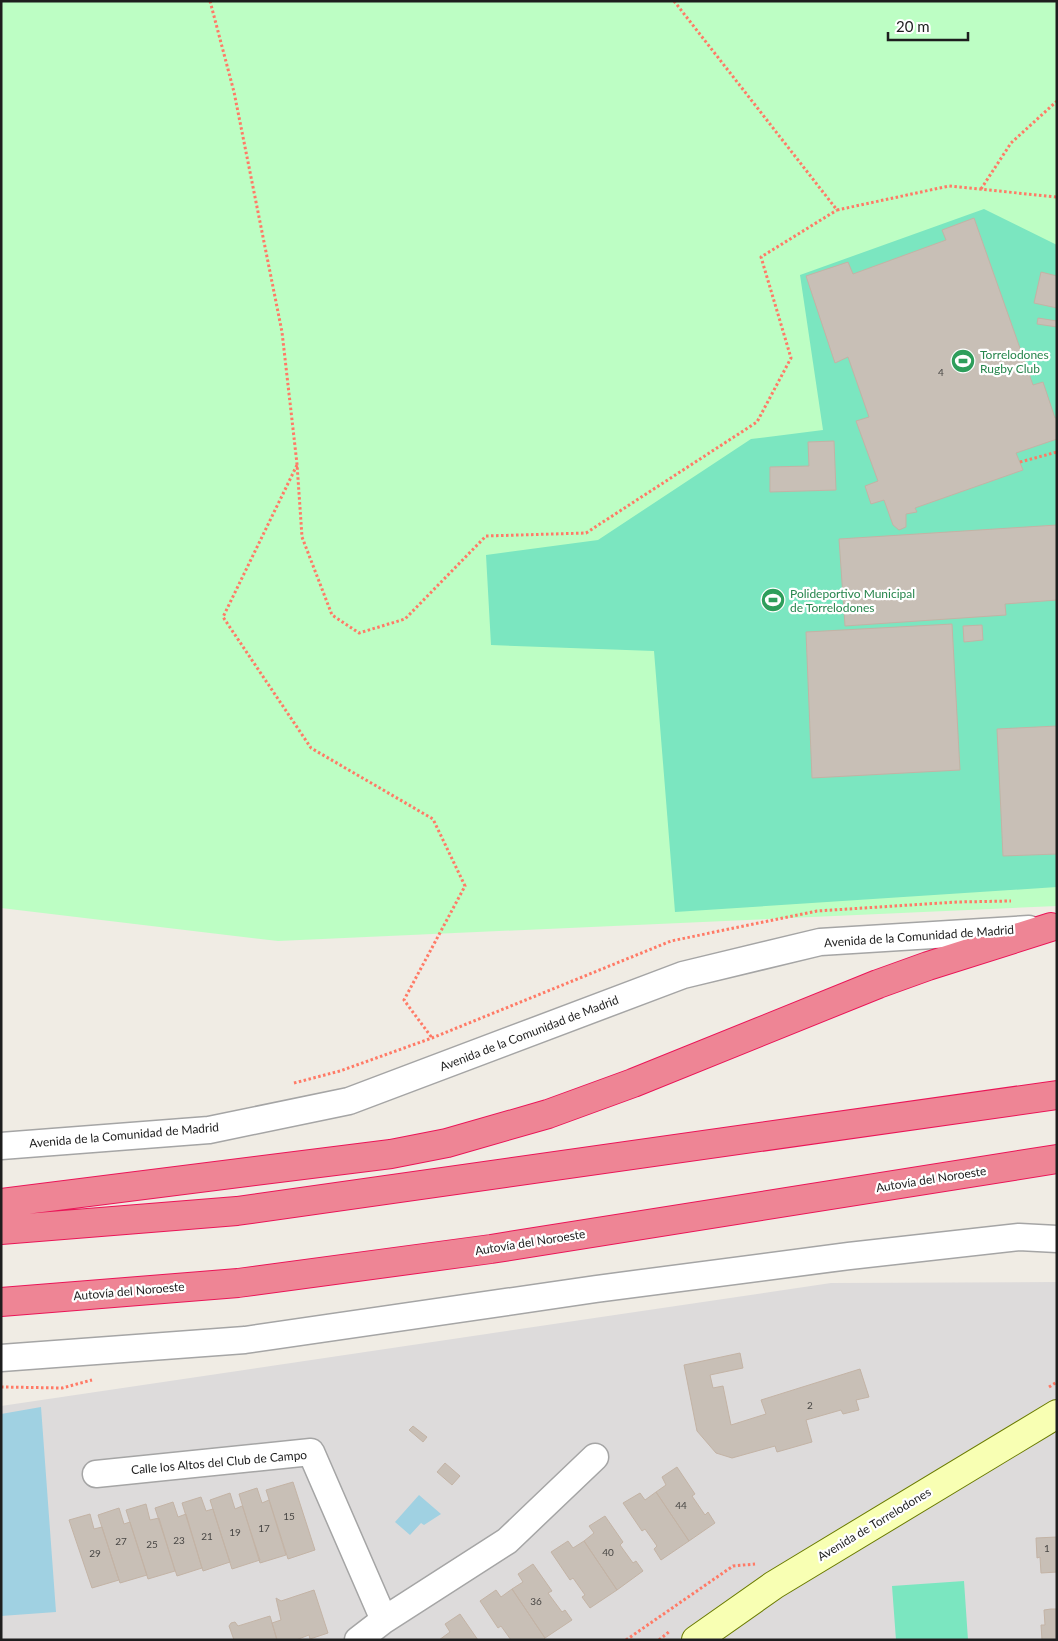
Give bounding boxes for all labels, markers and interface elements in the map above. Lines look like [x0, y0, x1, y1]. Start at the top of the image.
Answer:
scale bar [888, 10, 968, 42]
text: 20 m [896, 17, 930, 35]
place label: Torrelodones Rugby Club [980, 347, 1049, 376]
sports icon: Torrelodones Rugby Club [950, 348, 976, 374]
house number: 4 [938, 366, 944, 378]
place label: Polideportivo Municipal de Torrelodones [790, 586, 915, 615]
sports icon: Polideportivo Municipal de Torrelodones [760, 587, 786, 613]
street label: Avenida de la Comunidad de Madrid [824, 922, 1014, 950]
street label: Avenida de la Comunidad de Madrid [437, 992, 621, 1074]
street label: Avenida de la Comunidad de Madrid [29, 1119, 219, 1151]
street label: Autovía del Noroeste [875, 1163, 987, 1195]
street label: Autovía del Noroeste [474, 1226, 586, 1258]
street label: Autovía del Noroeste [73, 1279, 185, 1303]
house number: 2 [807, 1399, 813, 1411]
street label: Calle los Altos del Club de Campo [130, 1447, 308, 1477]
street label: Avenida de Torrelodones [815, 1484, 933, 1564]
house number: 44 [675, 1499, 687, 1511]
house number: 15 [283, 1510, 295, 1522]
house number: 17 [258, 1522, 270, 1534]
house number: 19 [229, 1526, 241, 1538]
house number: 21 [201, 1530, 213, 1542]
house number: 23 [173, 1534, 185, 1546]
house number: 27 [115, 1535, 127, 1547]
house number: 25 [146, 1538, 158, 1550]
house number: 1 [1044, 1542, 1050, 1554]
house number: 40 [602, 1546, 614, 1558]
house number: 29 [89, 1547, 101, 1559]
house number: 36 [530, 1595, 542, 1607]

